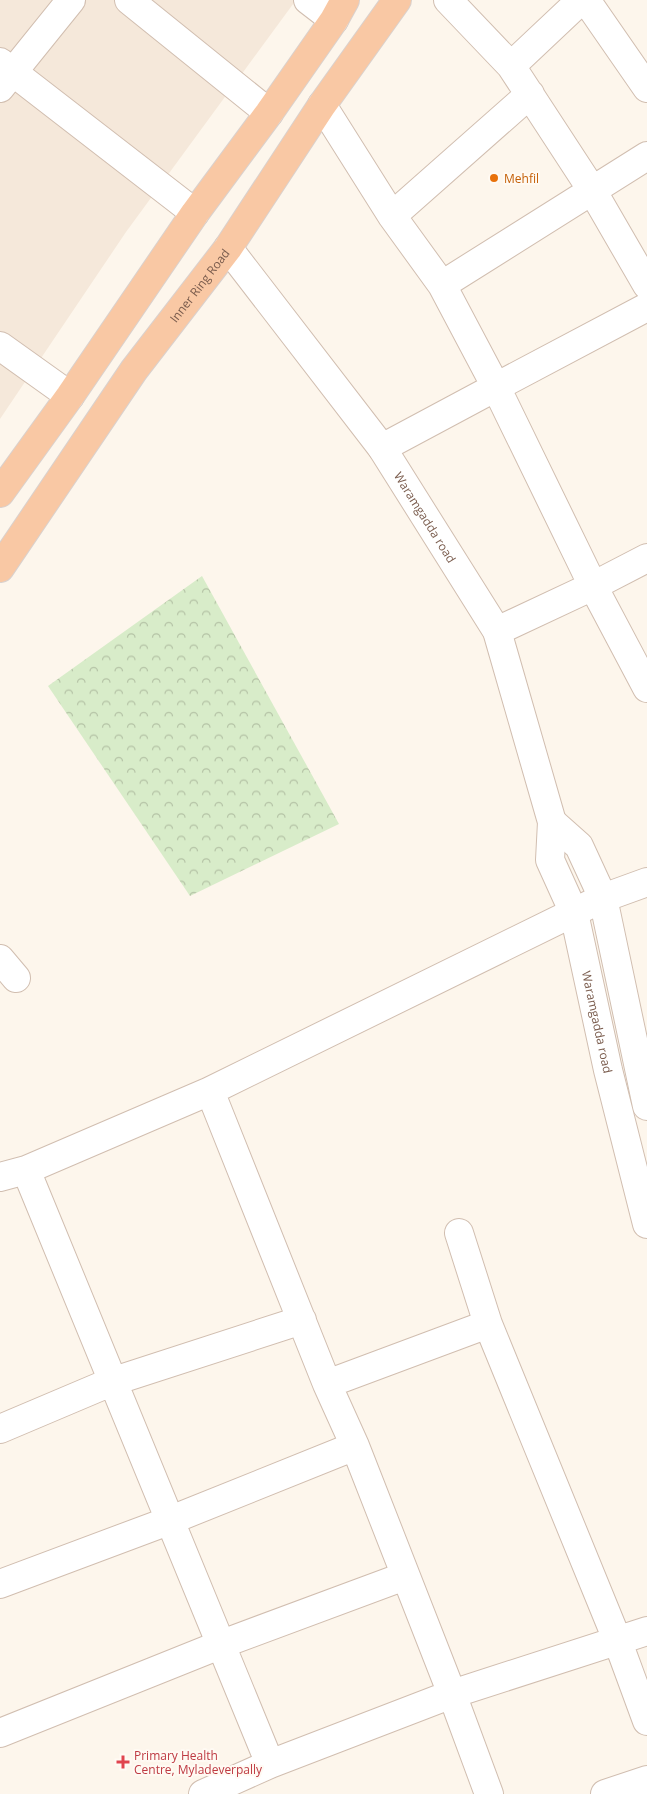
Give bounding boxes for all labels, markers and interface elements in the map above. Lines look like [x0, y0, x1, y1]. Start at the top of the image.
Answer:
place label: Mehfil [504, 170, 539, 187]
marker: Mehfil [488, 172, 500, 184]
street label: Inner Ring Road [165, 245, 233, 326]
street label: Waramgadda road [390, 468, 460, 566]
street label: Waramgadda road [578, 969, 617, 1075]
place label: Primary Health Centre, Myladeverpally [134, 1747, 263, 1778]
marker: Primary Health Centre, Myladeverpally [116, 1755, 130, 1769]

